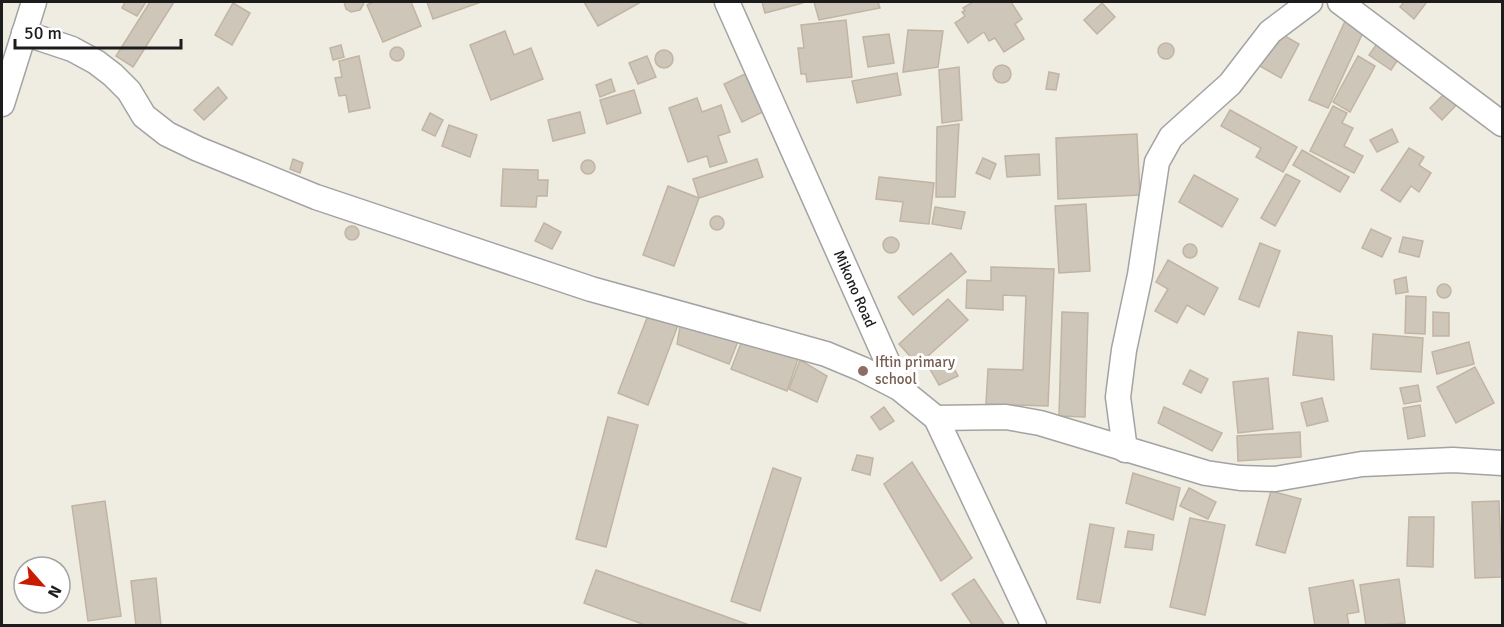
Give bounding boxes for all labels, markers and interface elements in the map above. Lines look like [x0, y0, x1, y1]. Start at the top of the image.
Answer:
scale bar [15, 12, 182, 50]
text: 50 m [24, 22, 62, 44]
street label: Mikono Road [830, 247, 880, 330]
place label: Iftin primary school [875, 353, 955, 388]
marker: Iftin primary school [856, 364, 870, 378]
north arrow [12, 555, 72, 615]
text: N [43, 582, 66, 601]

